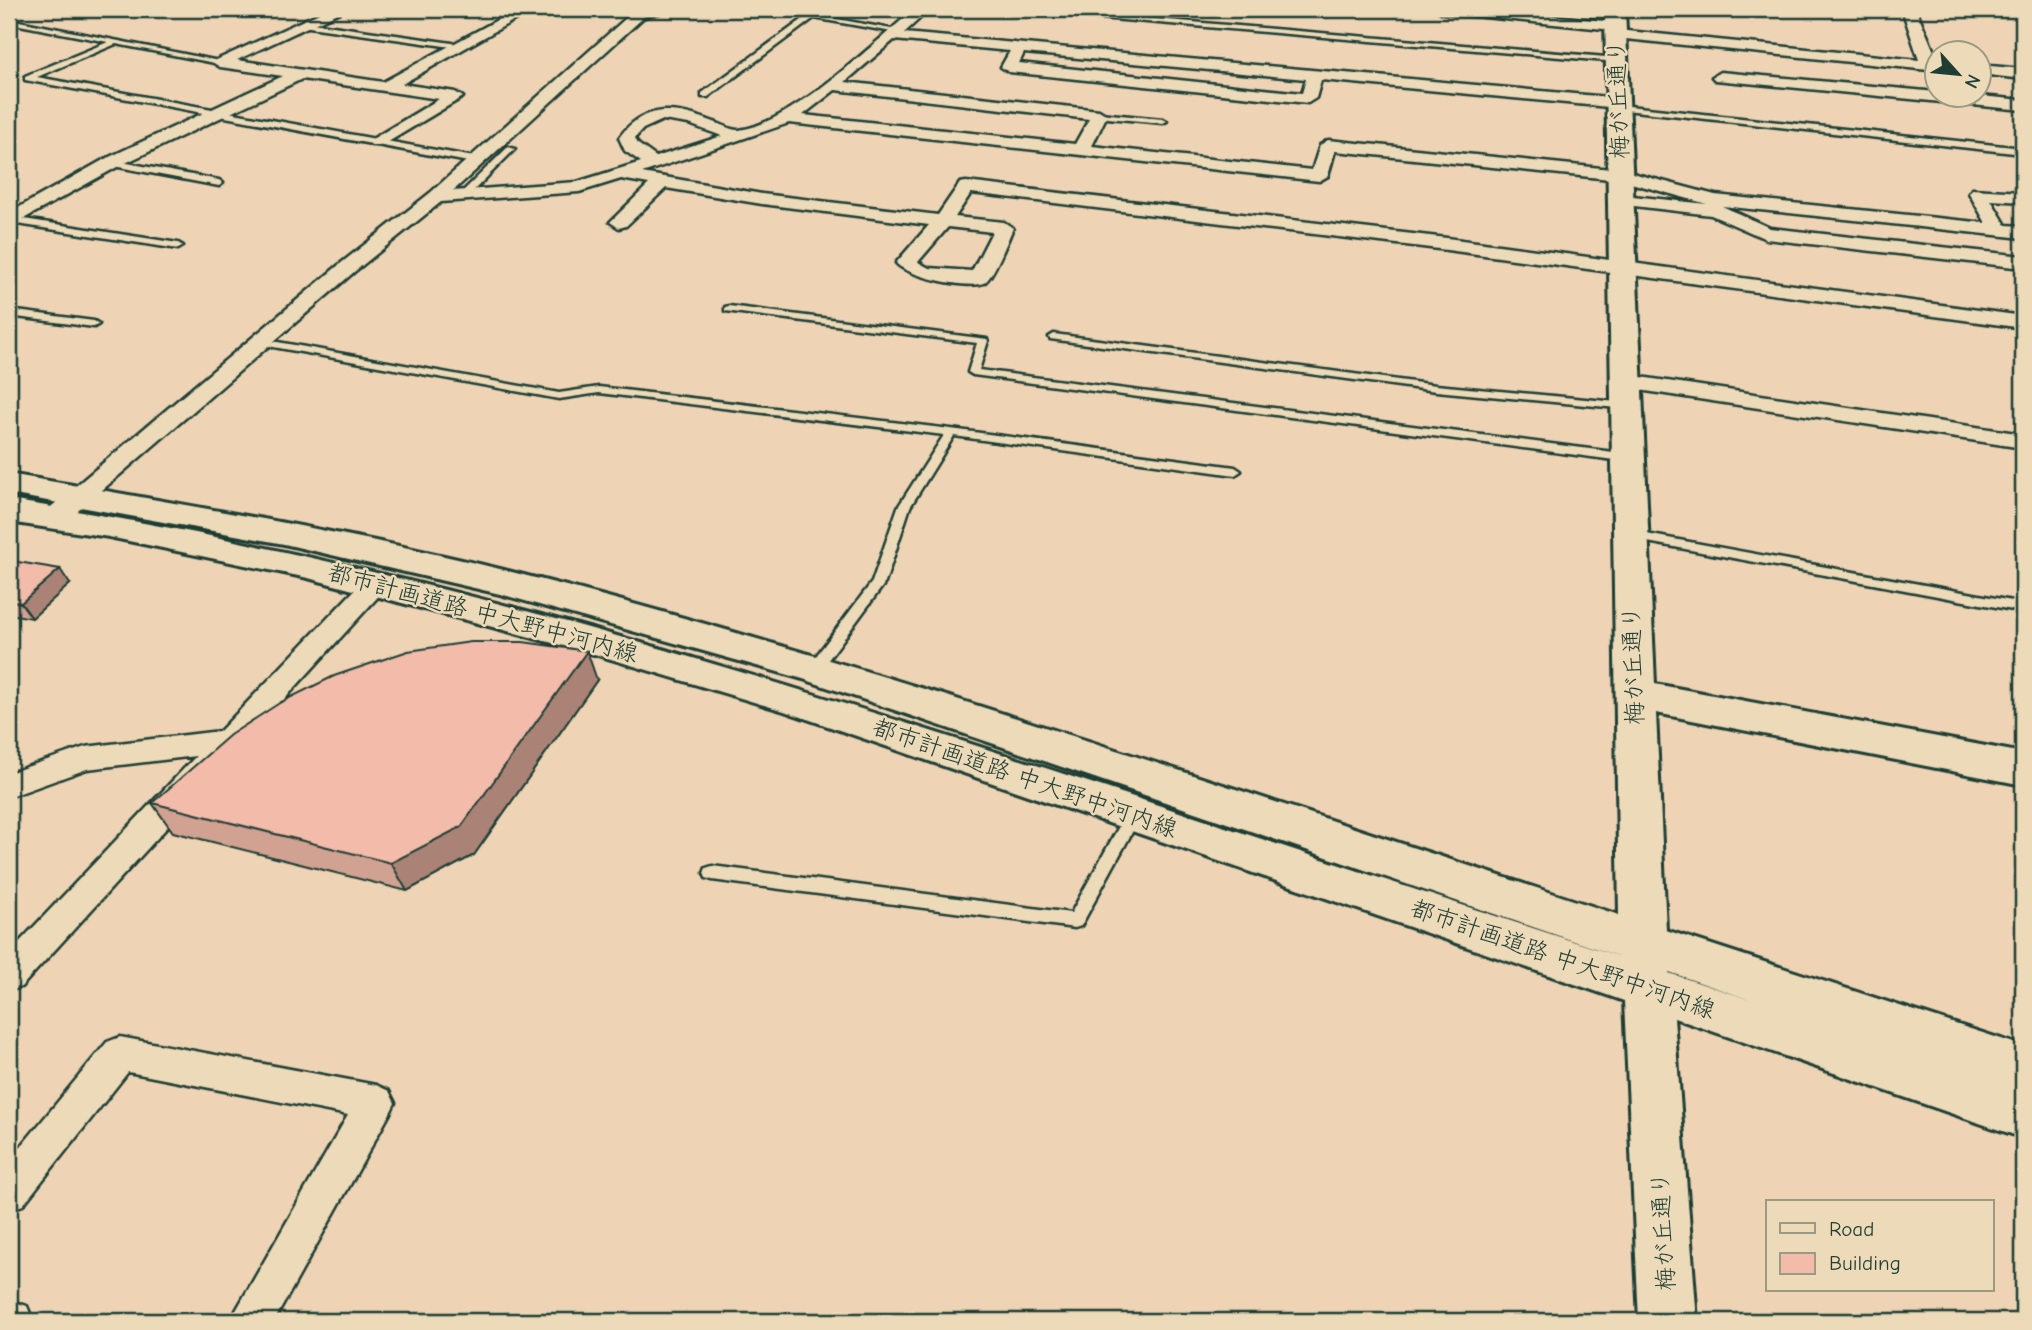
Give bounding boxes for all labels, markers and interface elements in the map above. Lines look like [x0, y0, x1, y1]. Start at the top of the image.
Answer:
north arrow [1924, 38, 1994, 108]
street label: 梅が丘通り [1602, 39, 1634, 159]
text: N [1960, 71, 1985, 92]
street label: 都市計画道路 中大野中河内線 [325, 558, 641, 668]
street label: 梅が丘通り [1617, 605, 1649, 725]
street label: 都市計画道路 中大野中河内線 [869, 713, 1181, 843]
street label: 都市計画道路 中大野中河内線 [1407, 894, 1719, 1024]
street label: 梅が丘通り [1646, 1170, 1680, 1292]
legend [1766, 1200, 1994, 1292]
text: Road [1829, 1217, 1874, 1241]
text: Building [1829, 1251, 1901, 1275]

